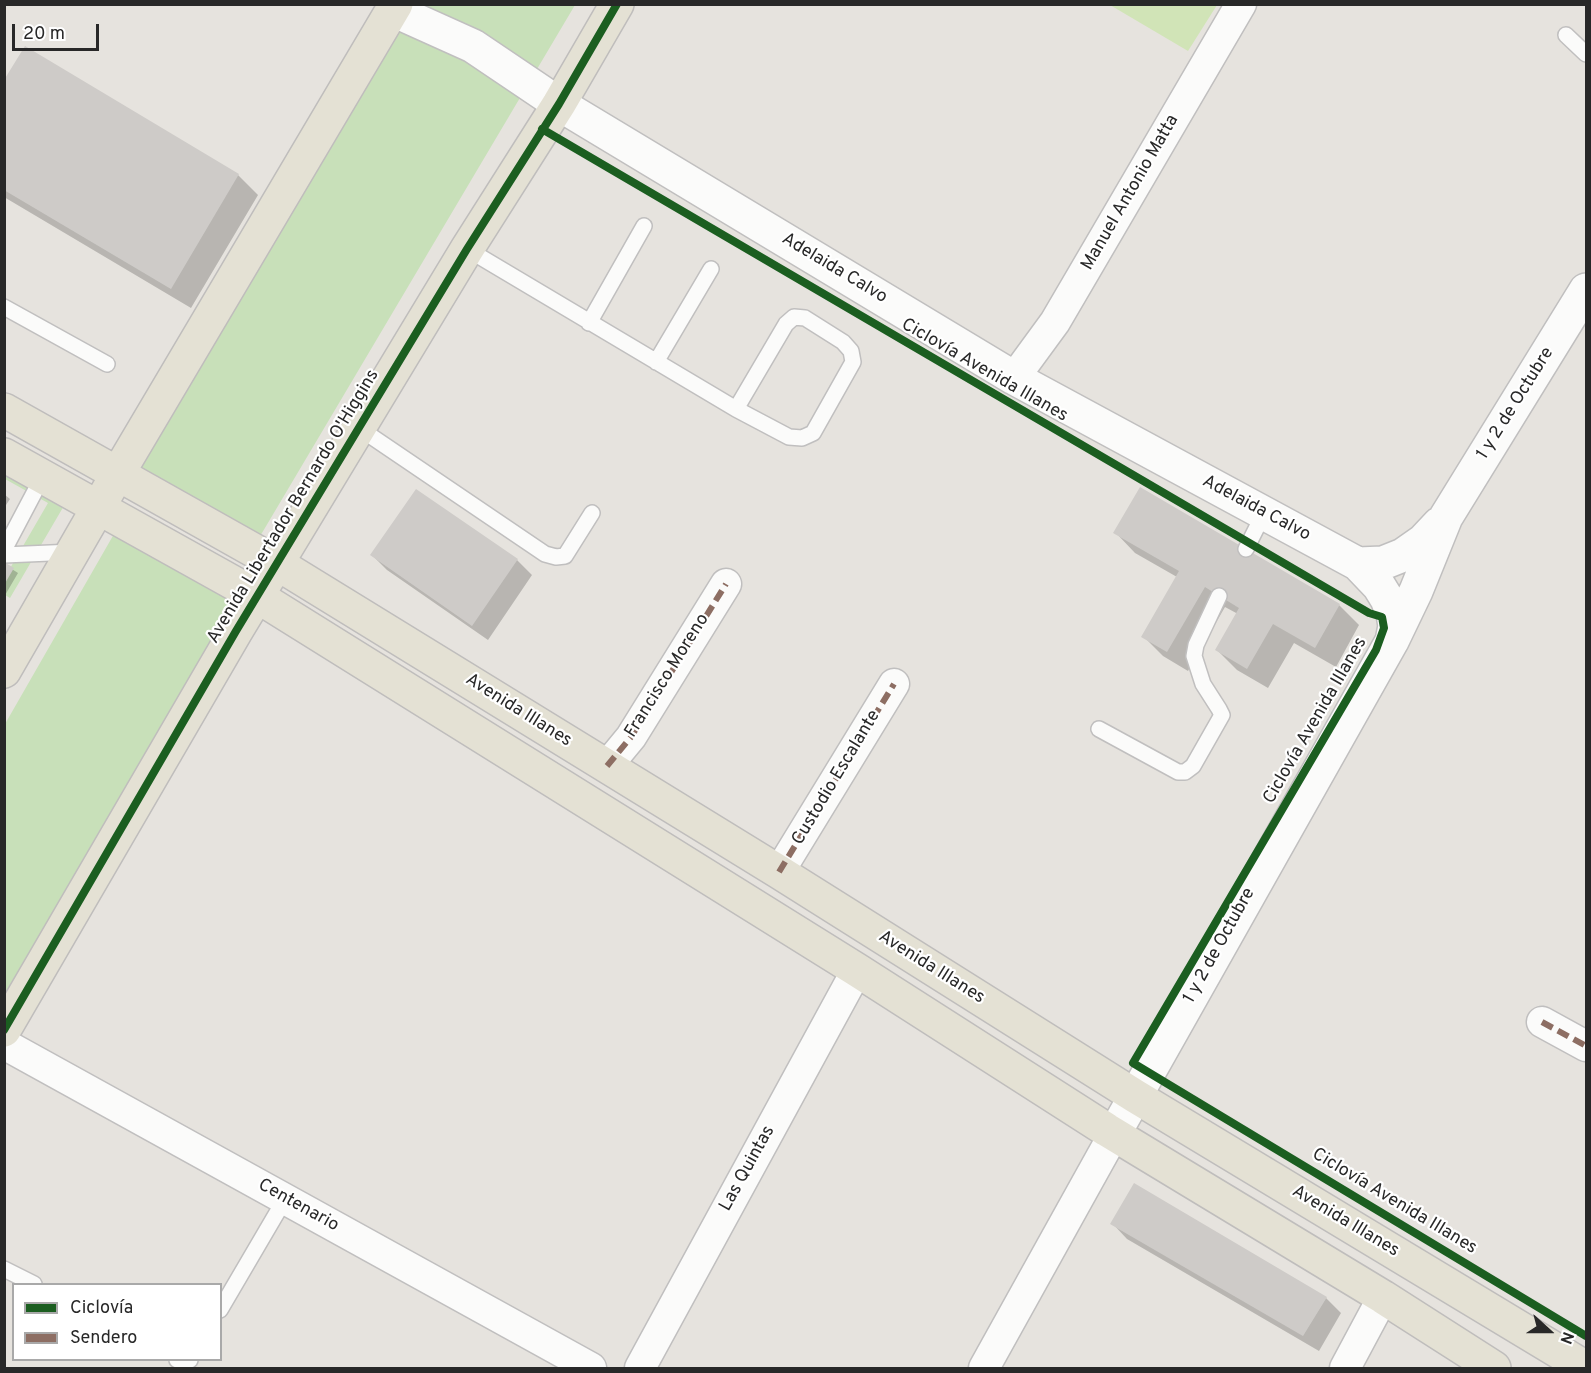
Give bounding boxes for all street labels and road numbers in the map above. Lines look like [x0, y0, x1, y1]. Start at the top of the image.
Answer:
street label: Manuel Antonio Matta [1078, 111, 1184, 275]
street label: Adelaida Calvo [777, 229, 891, 309]
street label: Ciclovía Avenida Illanes [897, 314, 1071, 428]
street label: 1 y 2 de Octubre [1473, 344, 1559, 464]
street label: Avenida Libertador Bernardo O'Higgins [203, 366, 385, 648]
street label: Adelaida Calvo [1198, 471, 1314, 547]
street label: Francisco Moreno [621, 610, 715, 742]
street label: Ciclovía Avenida Illanes [1259, 634, 1373, 808]
street label: Avenida Illanes [461, 670, 575, 752]
street label: Custodio Escalante [788, 707, 886, 849]
street label: 1 y 2 de Octubre [1179, 885, 1261, 1007]
street label: Avenida Illanes [874, 927, 988, 1009]
street label: Las Quintas [716, 1122, 780, 1216]
street label: Ciclovía Avenida Illanes [1308, 1144, 1480, 1260]
street label: Centenario [254, 1175, 342, 1237]
street label: Avenida Illanes [1287, 1181, 1403, 1263]

